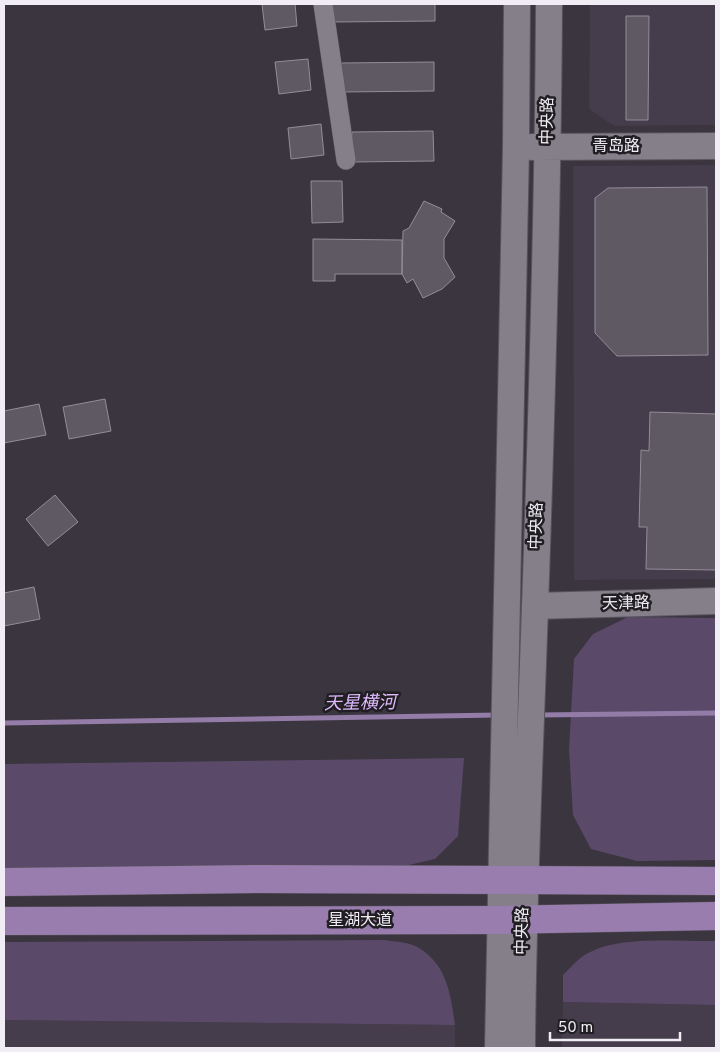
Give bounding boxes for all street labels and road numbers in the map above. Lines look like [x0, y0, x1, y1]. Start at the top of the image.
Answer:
street label: 中央路 [538, 97, 558, 145]
street label: 青岛路 [592, 137, 640, 157]
street label: 中央路 [526, 502, 548, 550]
street label: 天津路 [602, 594, 650, 614]
street label: 中央路 [513, 907, 533, 955]
street label: 星湖大道 [328, 911, 392, 931]

